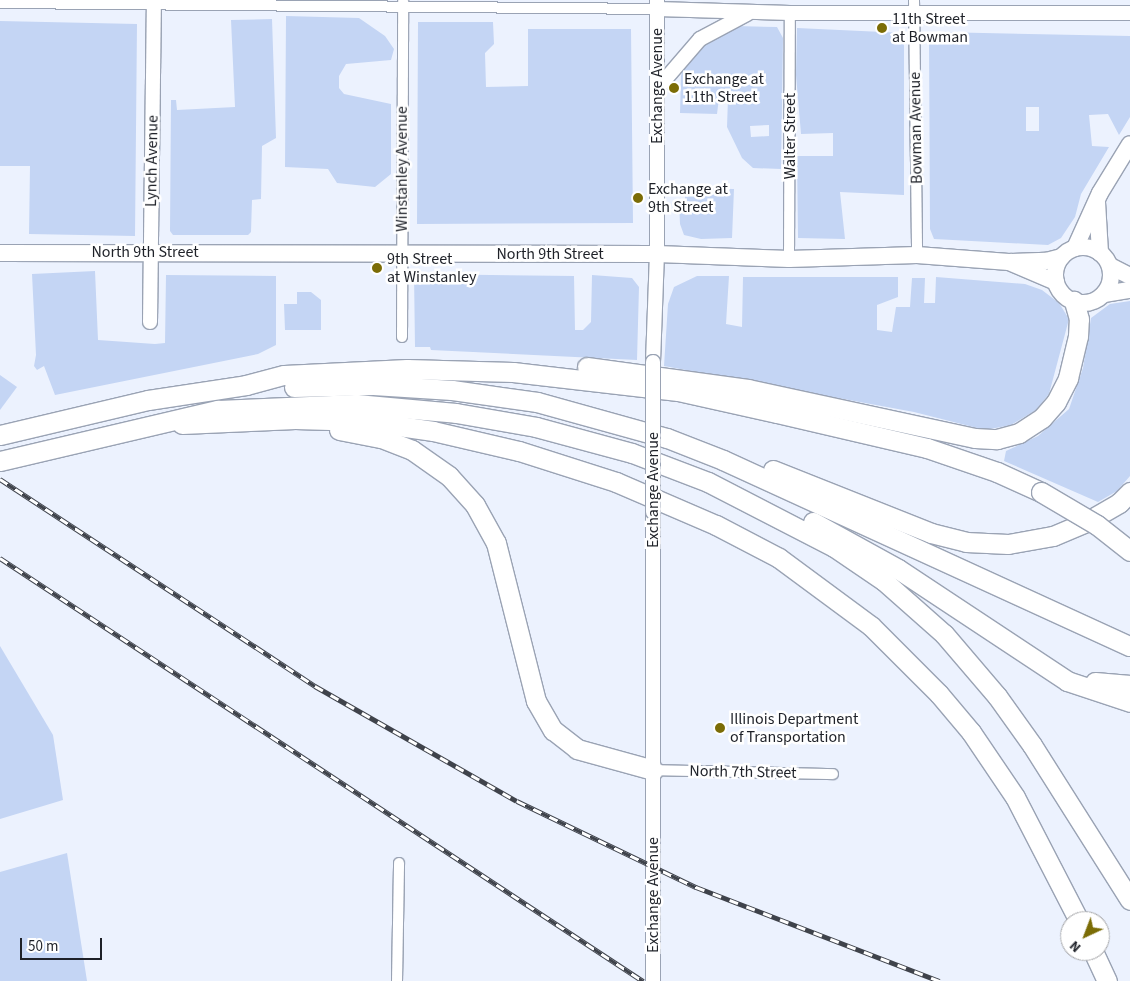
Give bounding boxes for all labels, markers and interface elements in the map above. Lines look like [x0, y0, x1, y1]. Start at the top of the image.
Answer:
place label: 11th Street at Bowman [892, 9, 968, 47]
marker: 11th Street at Bowman [876, 22, 888, 34]
street label: Exchange Avenue [647, 28, 667, 144]
place label: Exchange at 11th Street [684, 69, 764, 107]
street label: Bowman Avenue [905, 72, 927, 184]
marker: Exchange at 11th Street [668, 82, 680, 94]
street label: Walter Street [780, 93, 800, 179]
street label: Winstanley Avenue [392, 106, 412, 232]
street label: Lynch Avenue [142, 115, 162, 207]
place label: Exchange at 9th Street [648, 179, 728, 217]
marker: Exchange at 9th Street [632, 192, 644, 204]
street label: North 9th Street [91, 242, 199, 262]
street label: North 9th Street [496, 244, 604, 264]
place label: 9th Street at Winstanley [387, 249, 477, 287]
marker: 9th Street at Winstanley [371, 262, 383, 274]
street label: Exchange Avenue [643, 432, 663, 548]
place label: Illinois Department of Transportation [730, 709, 858, 747]
marker: Illinois Department of Transportation [714, 722, 726, 734]
street label: North 7th Street [689, 761, 797, 783]
street label: Exchange Avenue [643, 837, 663, 953]
north arrow [1060, 911, 1110, 961]
scale bar [22, 928, 105, 960]
text: 50 m [28, 936, 58, 957]
text: N [1065, 936, 1086, 957]

